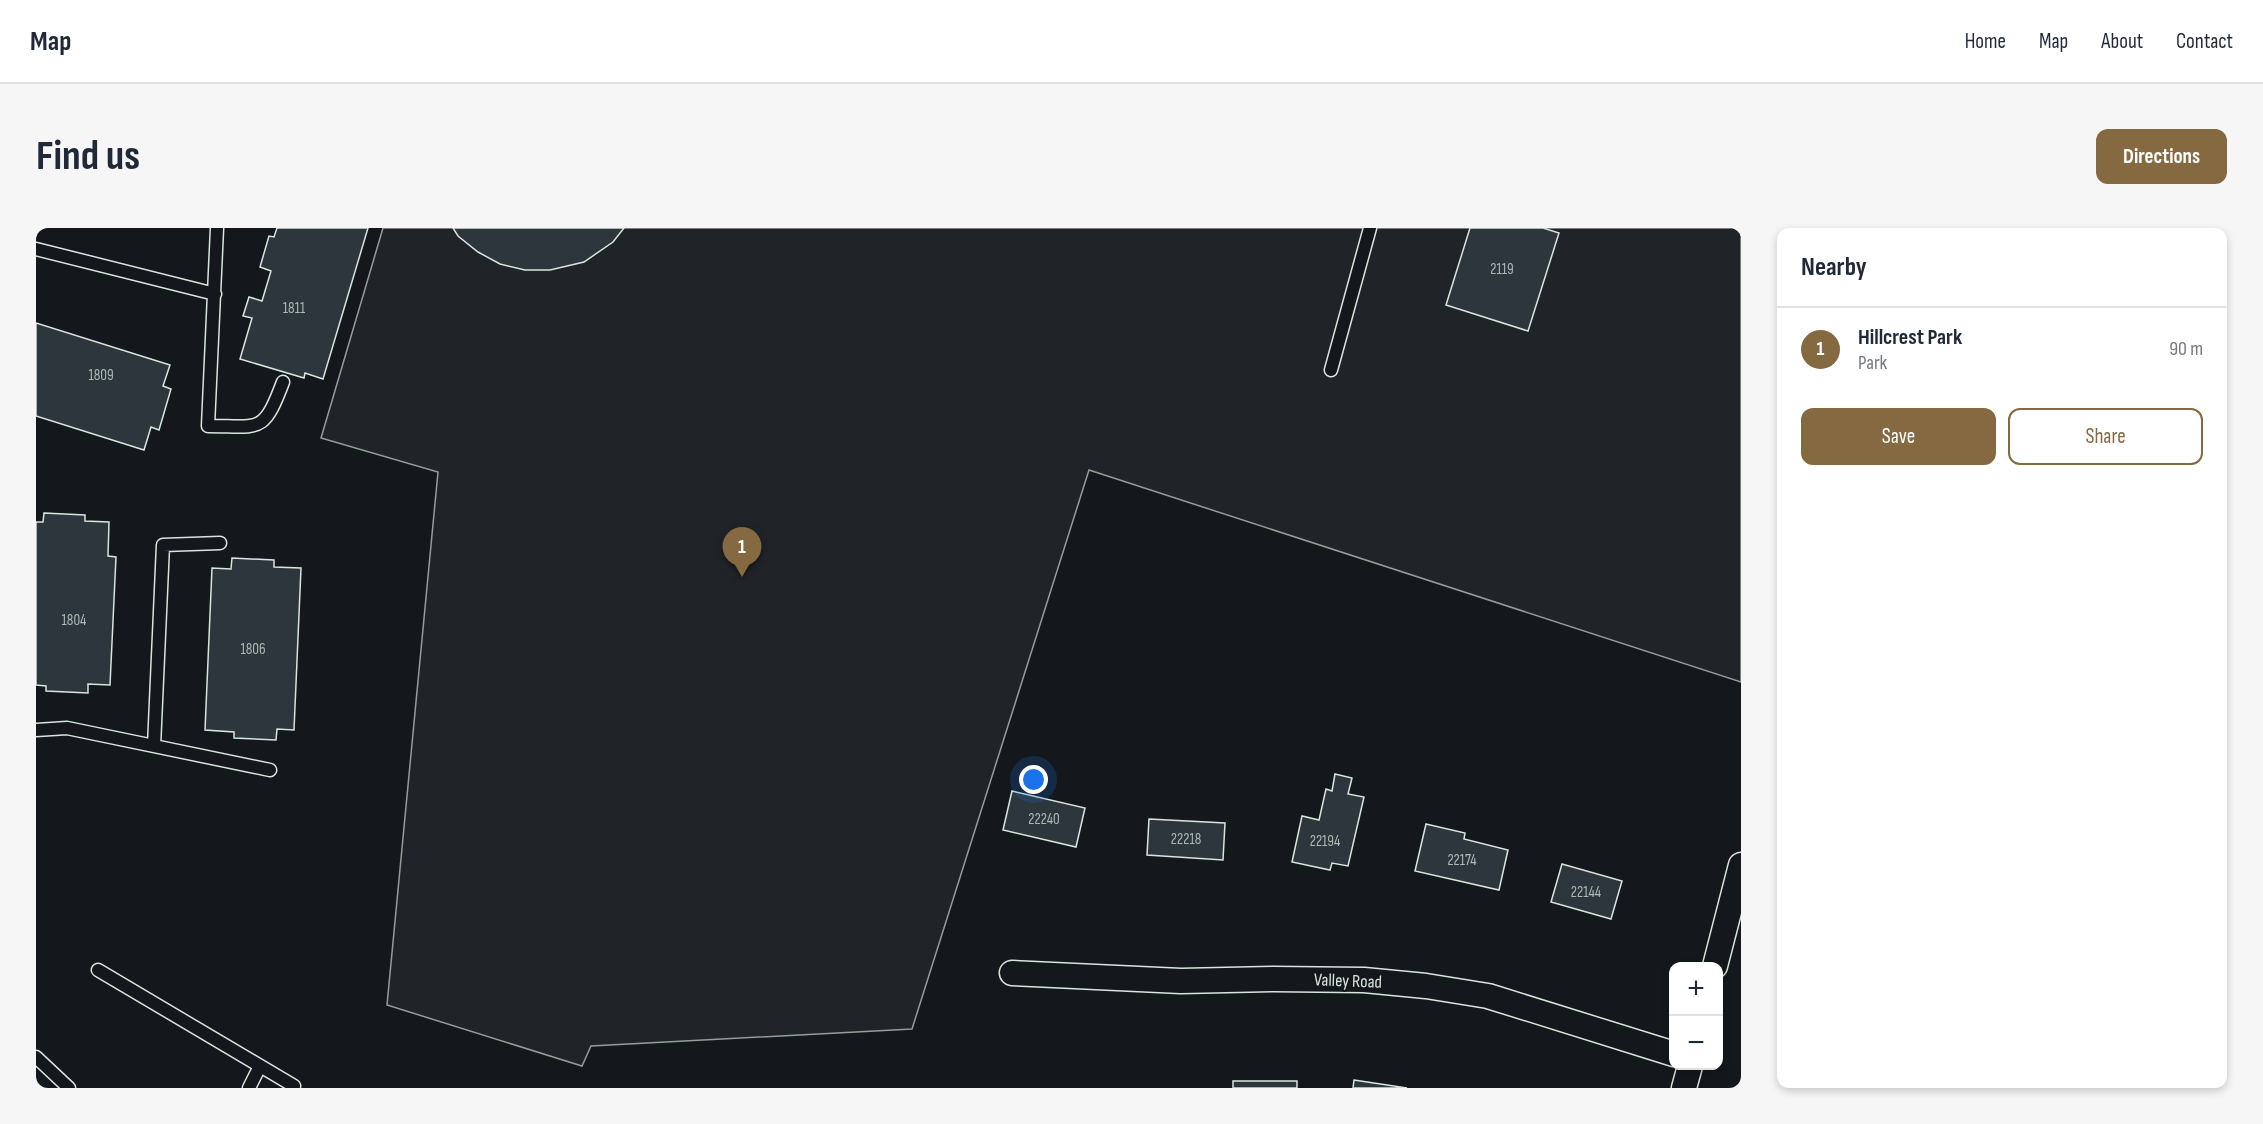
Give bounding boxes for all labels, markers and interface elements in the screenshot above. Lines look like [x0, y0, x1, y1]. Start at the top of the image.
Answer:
text: Map [30, 25, 71, 58]
text: Home [1965, 29, 2006, 54]
text: Map [2039, 29, 2068, 54]
text: About [2101, 29, 2143, 54]
text: Contact [2176, 29, 2233, 54]
button: Directions [2096, 129, 2227, 184]
text: Find us [36, 131, 140, 182]
text: Nearby [1801, 252, 1867, 283]
house number: 2119 [1490, 260, 1514, 279]
house number: 1811 [283, 299, 306, 318]
text: Hillcrest Park [1858, 324, 1962, 351]
text: 1 [1817, 337, 1824, 361]
text: 90 m [2169, 337, 2203, 361]
text: Park [1858, 351, 1887, 375]
house number: 1809 [88, 366, 114, 385]
button: Save [1801, 408, 1996, 465]
button: Share [2008, 408, 2203, 465]
pin: 1 [722, 528, 762, 577]
house number: 1804 [62, 611, 86, 630]
house number: 1806 [240, 640, 266, 659]
your location [1019, 765, 1048, 794]
house number: 22240 [1028, 810, 1060, 829]
house number: 22218 [1171, 830, 1201, 849]
house number: 22194 [1310, 832, 1340, 851]
house number: 22174 [1447, 851, 1477, 870]
house number: 22144 [1571, 883, 1601, 902]
map controls [1669, 962, 1723, 1070]
button: + [1669, 962, 1723, 1016]
street label: Valley Road [1314, 969, 1382, 993]
button: − [1669, 1016, 1723, 1070]

